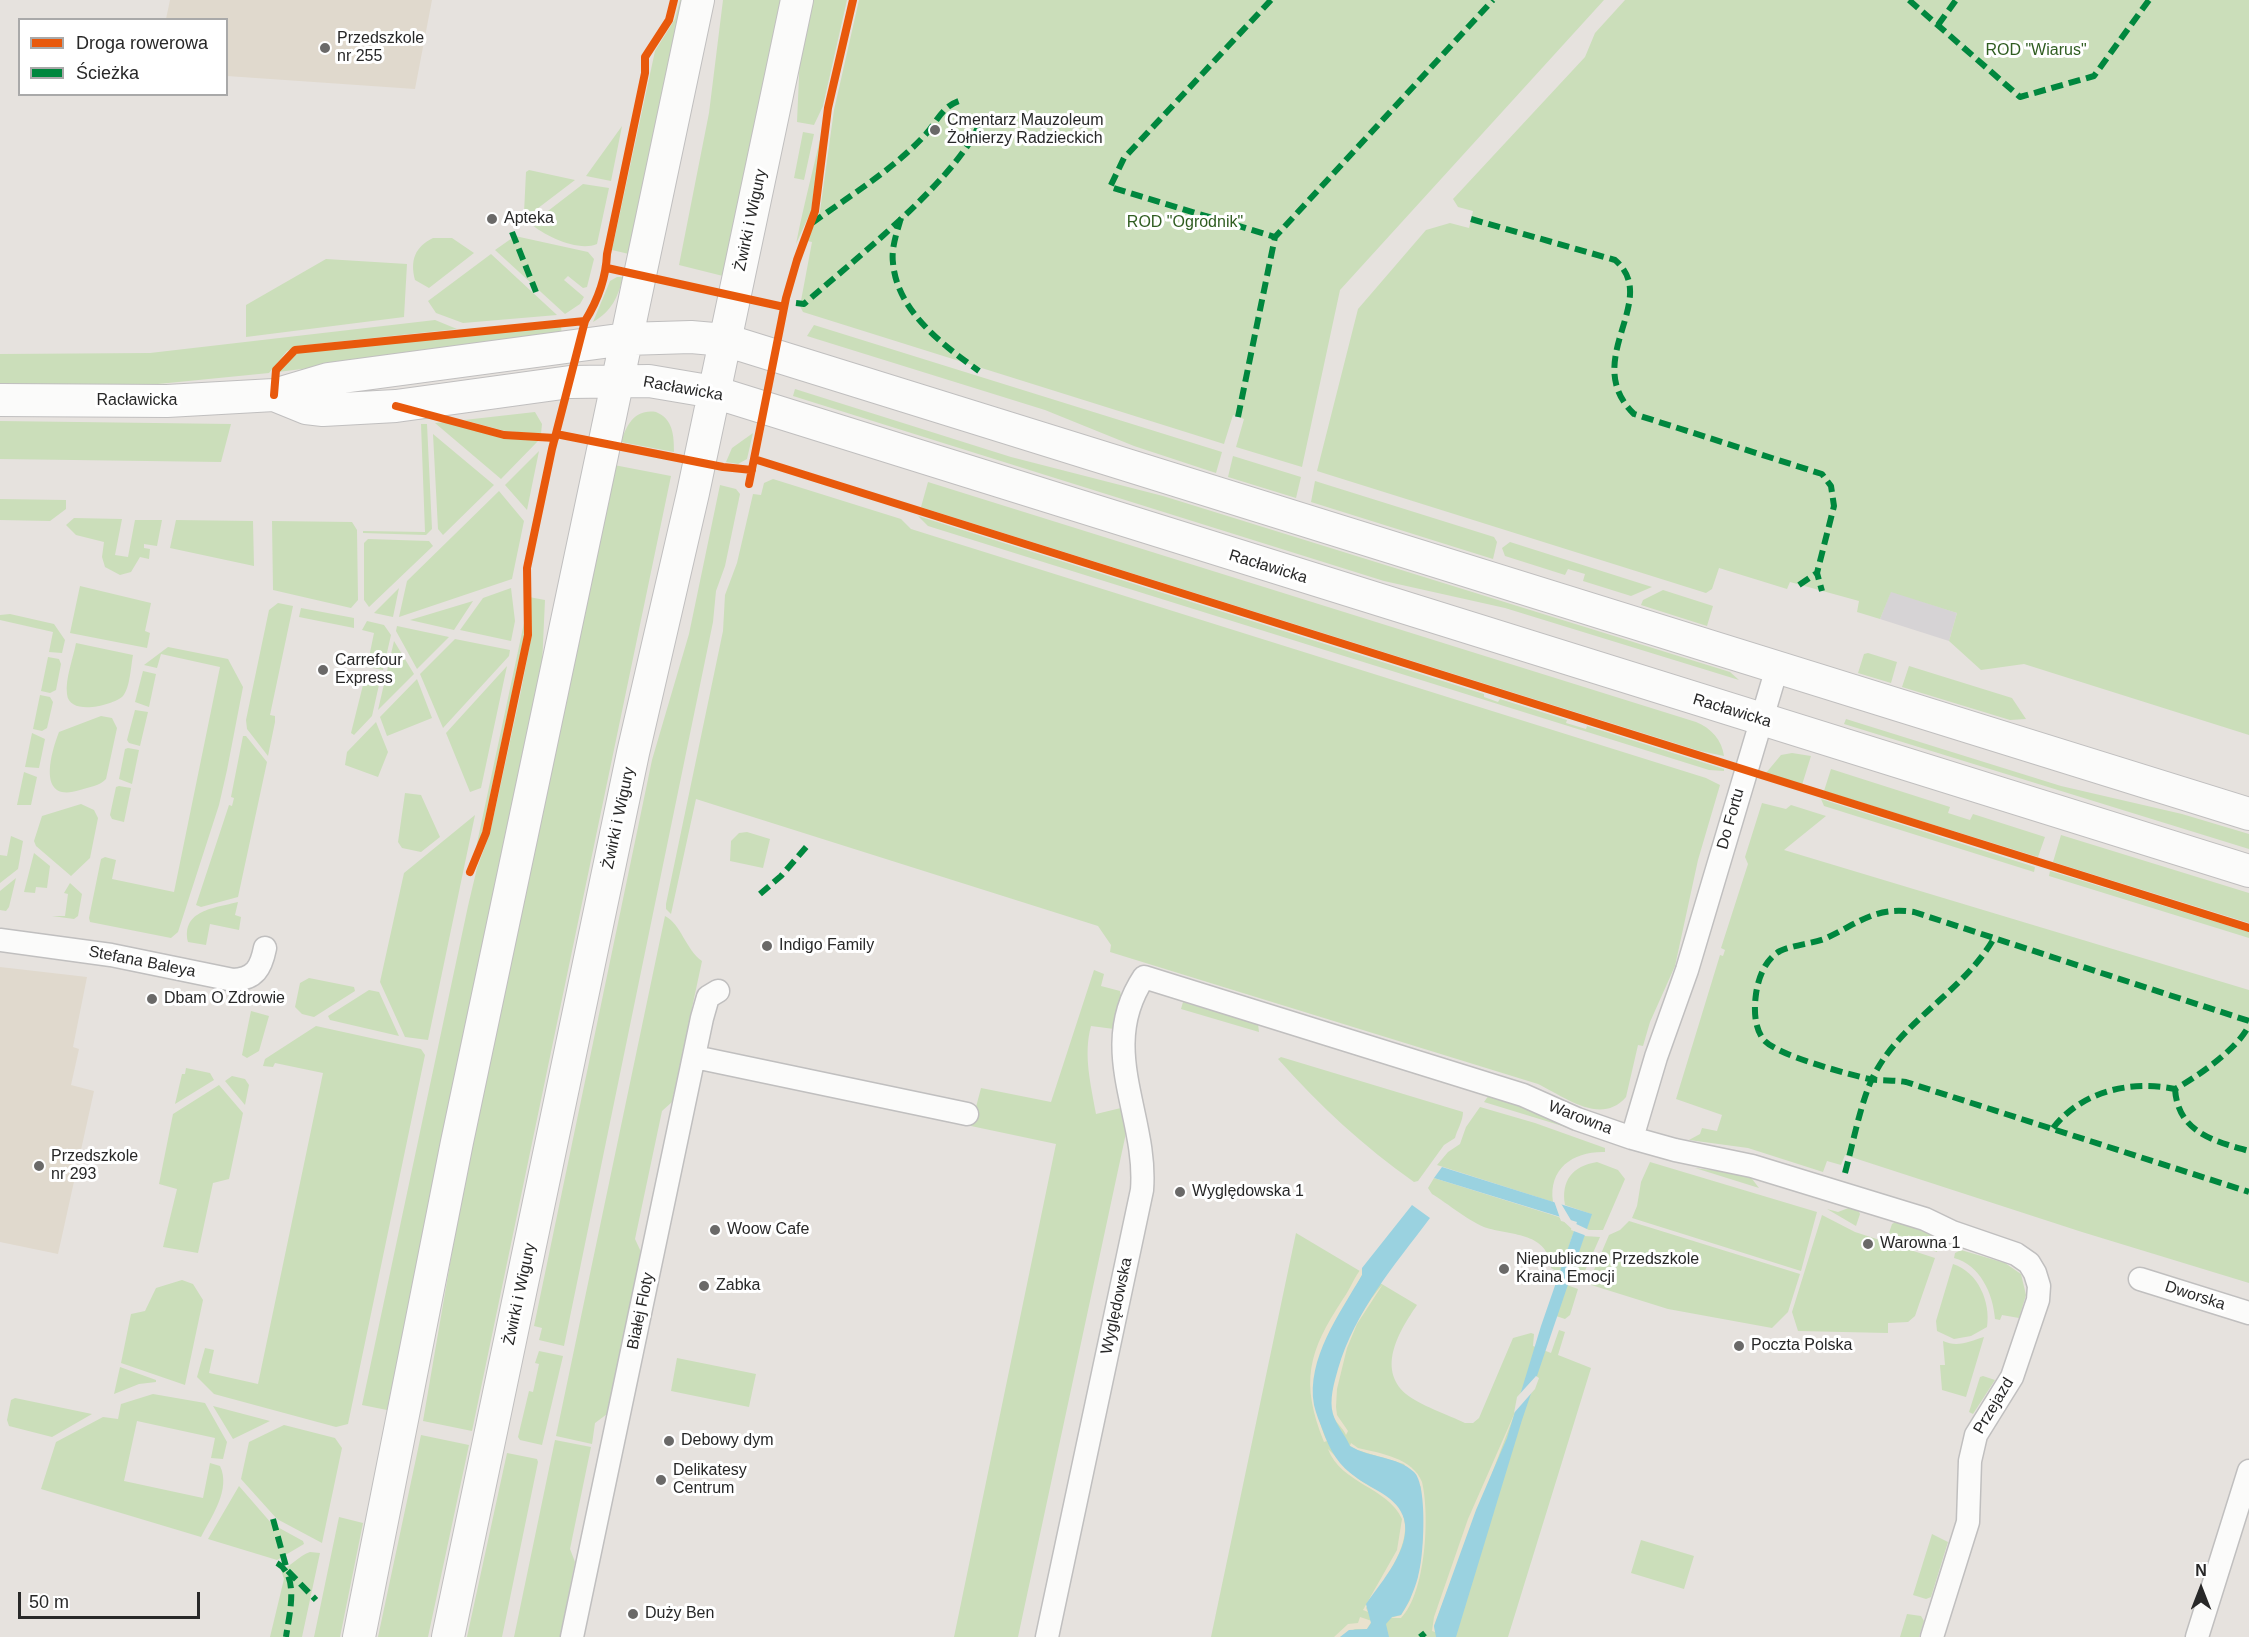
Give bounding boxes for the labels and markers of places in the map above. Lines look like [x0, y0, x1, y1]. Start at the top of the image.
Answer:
place label: Przedszkole nr 255 [337, 29, 424, 67]
marker: Przedszkole nr 255 [318, 41, 332, 55]
place label: Cmentarz Mauzoleum Żołnierzy Radzieckich [947, 111, 1104, 149]
marker: Cmentarz Mauzoleum Żołnierzy Radzieckich [928, 123, 942, 137]
place label: Apteka [504, 209, 554, 229]
marker: Apteka [485, 212, 499, 226]
place label: Carrefour Express [335, 651, 403, 689]
marker: Carrefour Express [316, 663, 330, 677]
place label: Indigo Family [779, 936, 874, 956]
marker: Indigo Family [760, 939, 774, 953]
place label: Dbam O Zdrowie [164, 989, 285, 1009]
marker: Dbam O Zdrowie [145, 992, 159, 1006]
place label: Przedszkole nr 293 [51, 1147, 138, 1185]
marker: Przedszkole nr 293 [32, 1159, 46, 1173]
place label: Wyględowska 1 [1192, 1182, 1304, 1202]
marker: Wyględowska 1 [1173, 1185, 1187, 1199]
place label: Woow Cafe [727, 1220, 809, 1240]
marker: Woow Cafe [708, 1223, 722, 1237]
place label: Warowna 1 [1880, 1234, 1960, 1254]
marker: Warowna 1 [1861, 1237, 1875, 1251]
place label: Niepubliczne Przedszkole Kraina Emocji [1516, 1250, 1699, 1288]
marker: Niepubliczne Przedszkole Kraina Emocji [1497, 1262, 1511, 1276]
place label: Zabka [716, 1276, 760, 1296]
marker: Zabka [697, 1279, 711, 1293]
place label: Poczta Polska [1751, 1336, 1852, 1356]
marker: Poczta Polska [1732, 1339, 1746, 1353]
place label: Debowy dym [681, 1431, 773, 1451]
marker: Debowy dym [662, 1434, 676, 1448]
place label: Delikatesy Centrum [673, 1461, 747, 1499]
marker: Delikatesy Centrum [654, 1473, 668, 1487]
place label: Duży Ben [645, 1604, 714, 1624]
marker: Duży Ben [626, 1607, 640, 1621]

